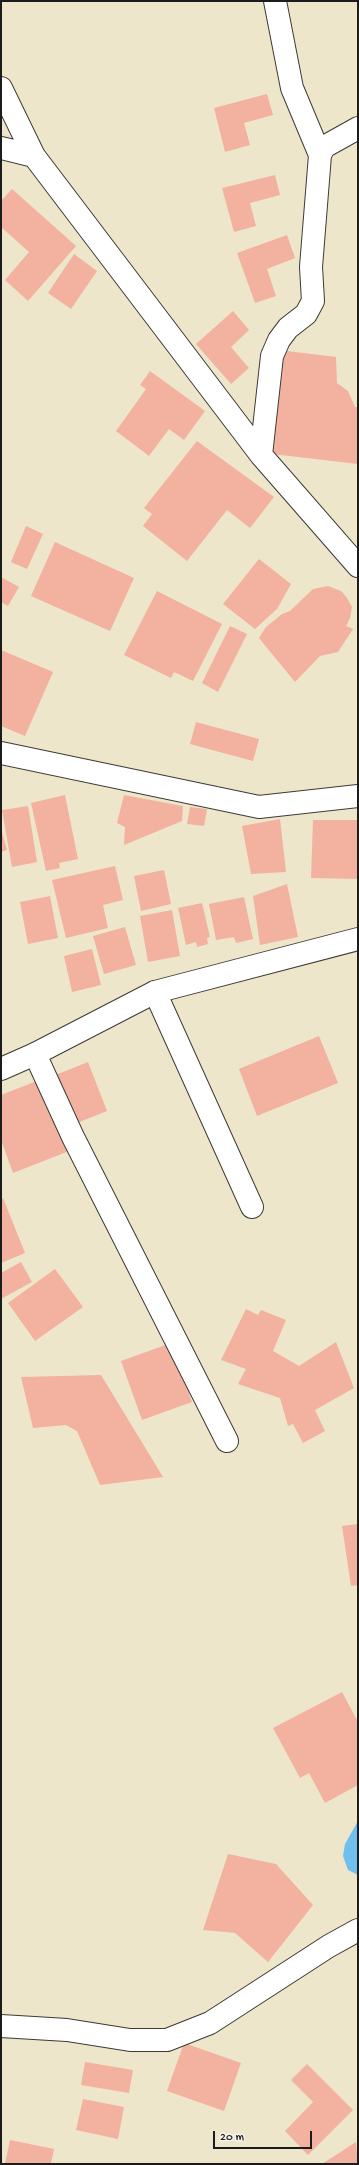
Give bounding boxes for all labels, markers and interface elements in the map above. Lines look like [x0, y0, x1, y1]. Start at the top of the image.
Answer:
scale bar [215, 2123, 314, 2149]
text: 20 m [220, 2131, 244, 2145]

